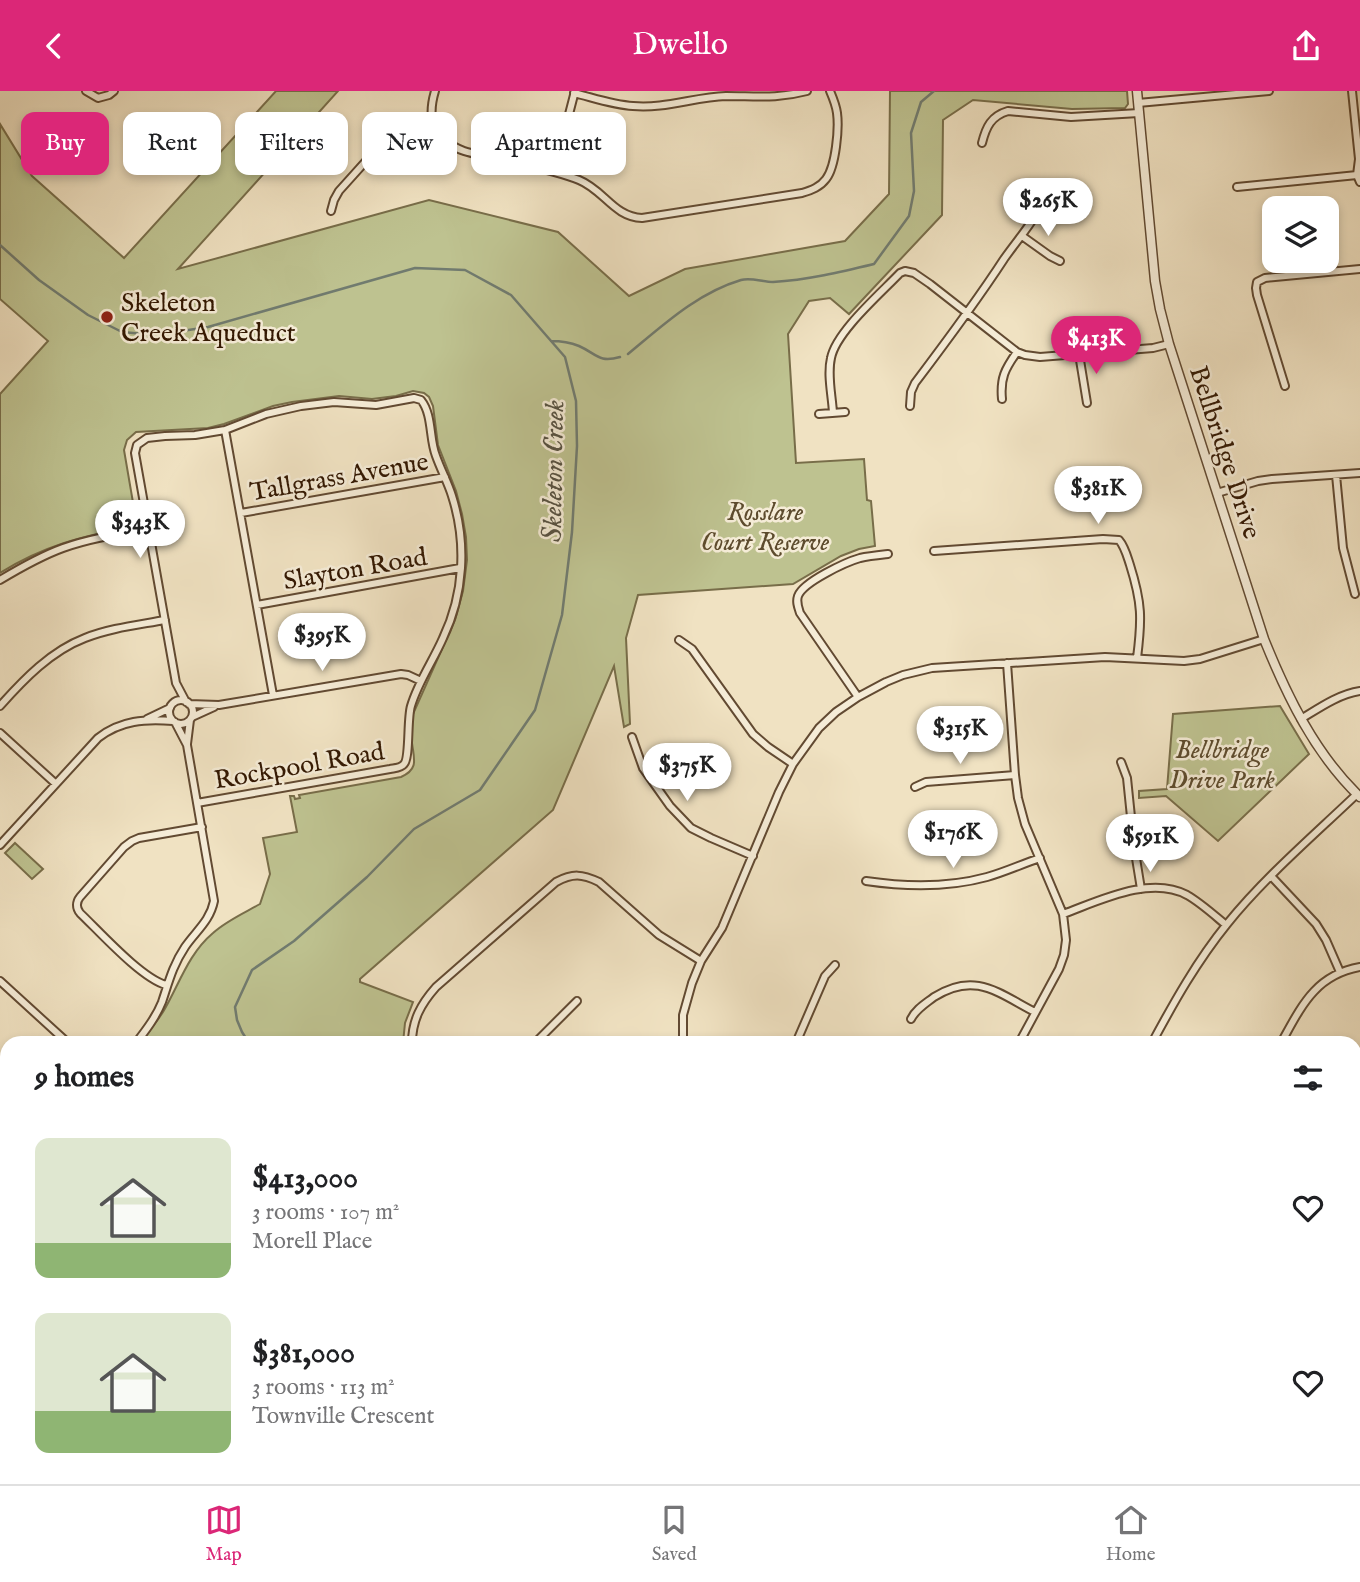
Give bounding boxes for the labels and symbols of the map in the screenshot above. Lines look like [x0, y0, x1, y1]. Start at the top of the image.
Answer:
pin: $265K [999, 179, 1097, 238]
place label: Skeleton Creek Aqueduct [121, 287, 296, 350]
marker: Skeleton Creek Aqueduct [99, 309, 115, 325]
pin: $413K [1047, 317, 1145, 376]
street label: Bellbridge Drive [1181, 362, 1268, 543]
water label: Skeleton Creek [536, 400, 573, 542]
street label: Tallgrass Avenue [247, 446, 431, 509]
pin: $381K [1049, 467, 1147, 526]
park label: Rosslare Court Reserve [701, 496, 830, 559]
pin: $343K [91, 501, 189, 560]
street label: Slayton Road [281, 541, 430, 598]
pin: $395K [273, 613, 371, 673]
pin: $315K [911, 707, 1009, 766]
park label: Bellbridge Drive Park [1169, 734, 1275, 797]
street label: Rockpool Road [212, 735, 387, 798]
pin: $375K [638, 743, 736, 803]
pin: $176K [904, 811, 1002, 870]
pin: $591K [1101, 815, 1199, 874]

